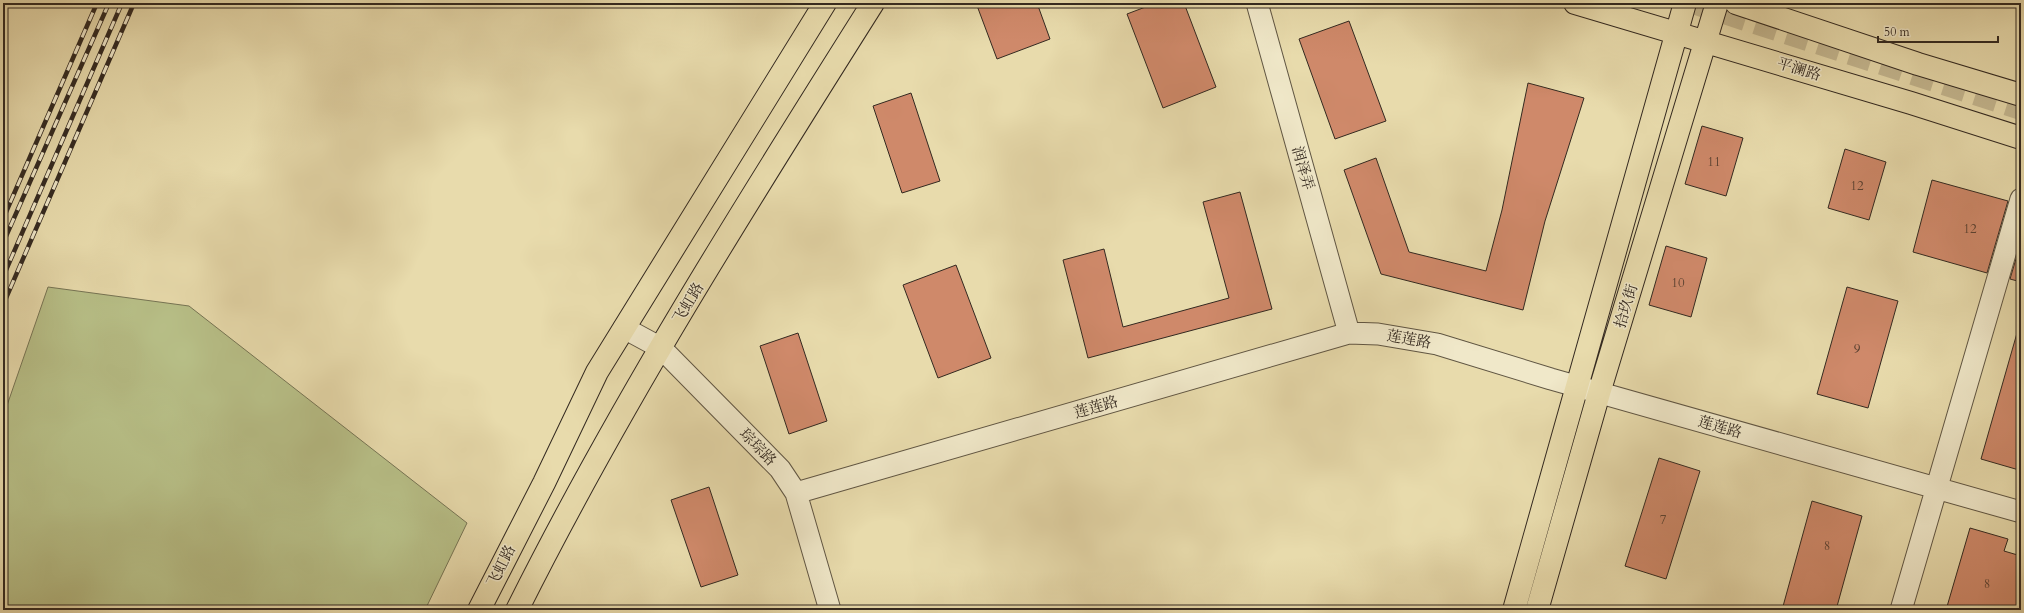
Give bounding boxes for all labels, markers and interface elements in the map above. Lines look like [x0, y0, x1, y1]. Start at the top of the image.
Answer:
scale bar [1878, 18, 1998, 44]
text: 50 m [1884, 24, 1911, 40]
street label: 平澜路 [1775, 53, 1823, 85]
street label: 润泽弄 [1287, 144, 1319, 192]
house number: 11 [1707, 153, 1721, 171]
house number: 12 [1850, 177, 1864, 195]
house number: 12 [1963, 220, 1977, 238]
house number: 10 [1671, 274, 1685, 292]
street label: 飞虹路 [668, 279, 708, 327]
street label: 拾玖街 [1610, 282, 1642, 330]
street label: 莲莲路 [1385, 325, 1433, 353]
house number: 9 [1854, 340, 1861, 358]
street label: 莲莲路 [1072, 391, 1120, 423]
street label: 莲莲路 [1696, 411, 1744, 443]
street label: 琮琮路 [735, 424, 781, 470]
house number: 7 [1660, 511, 1667, 529]
house number: 8 [1824, 537, 1830, 555]
street label: 飞虹路 [482, 541, 520, 591]
house number: 8 [1984, 575, 1990, 593]

